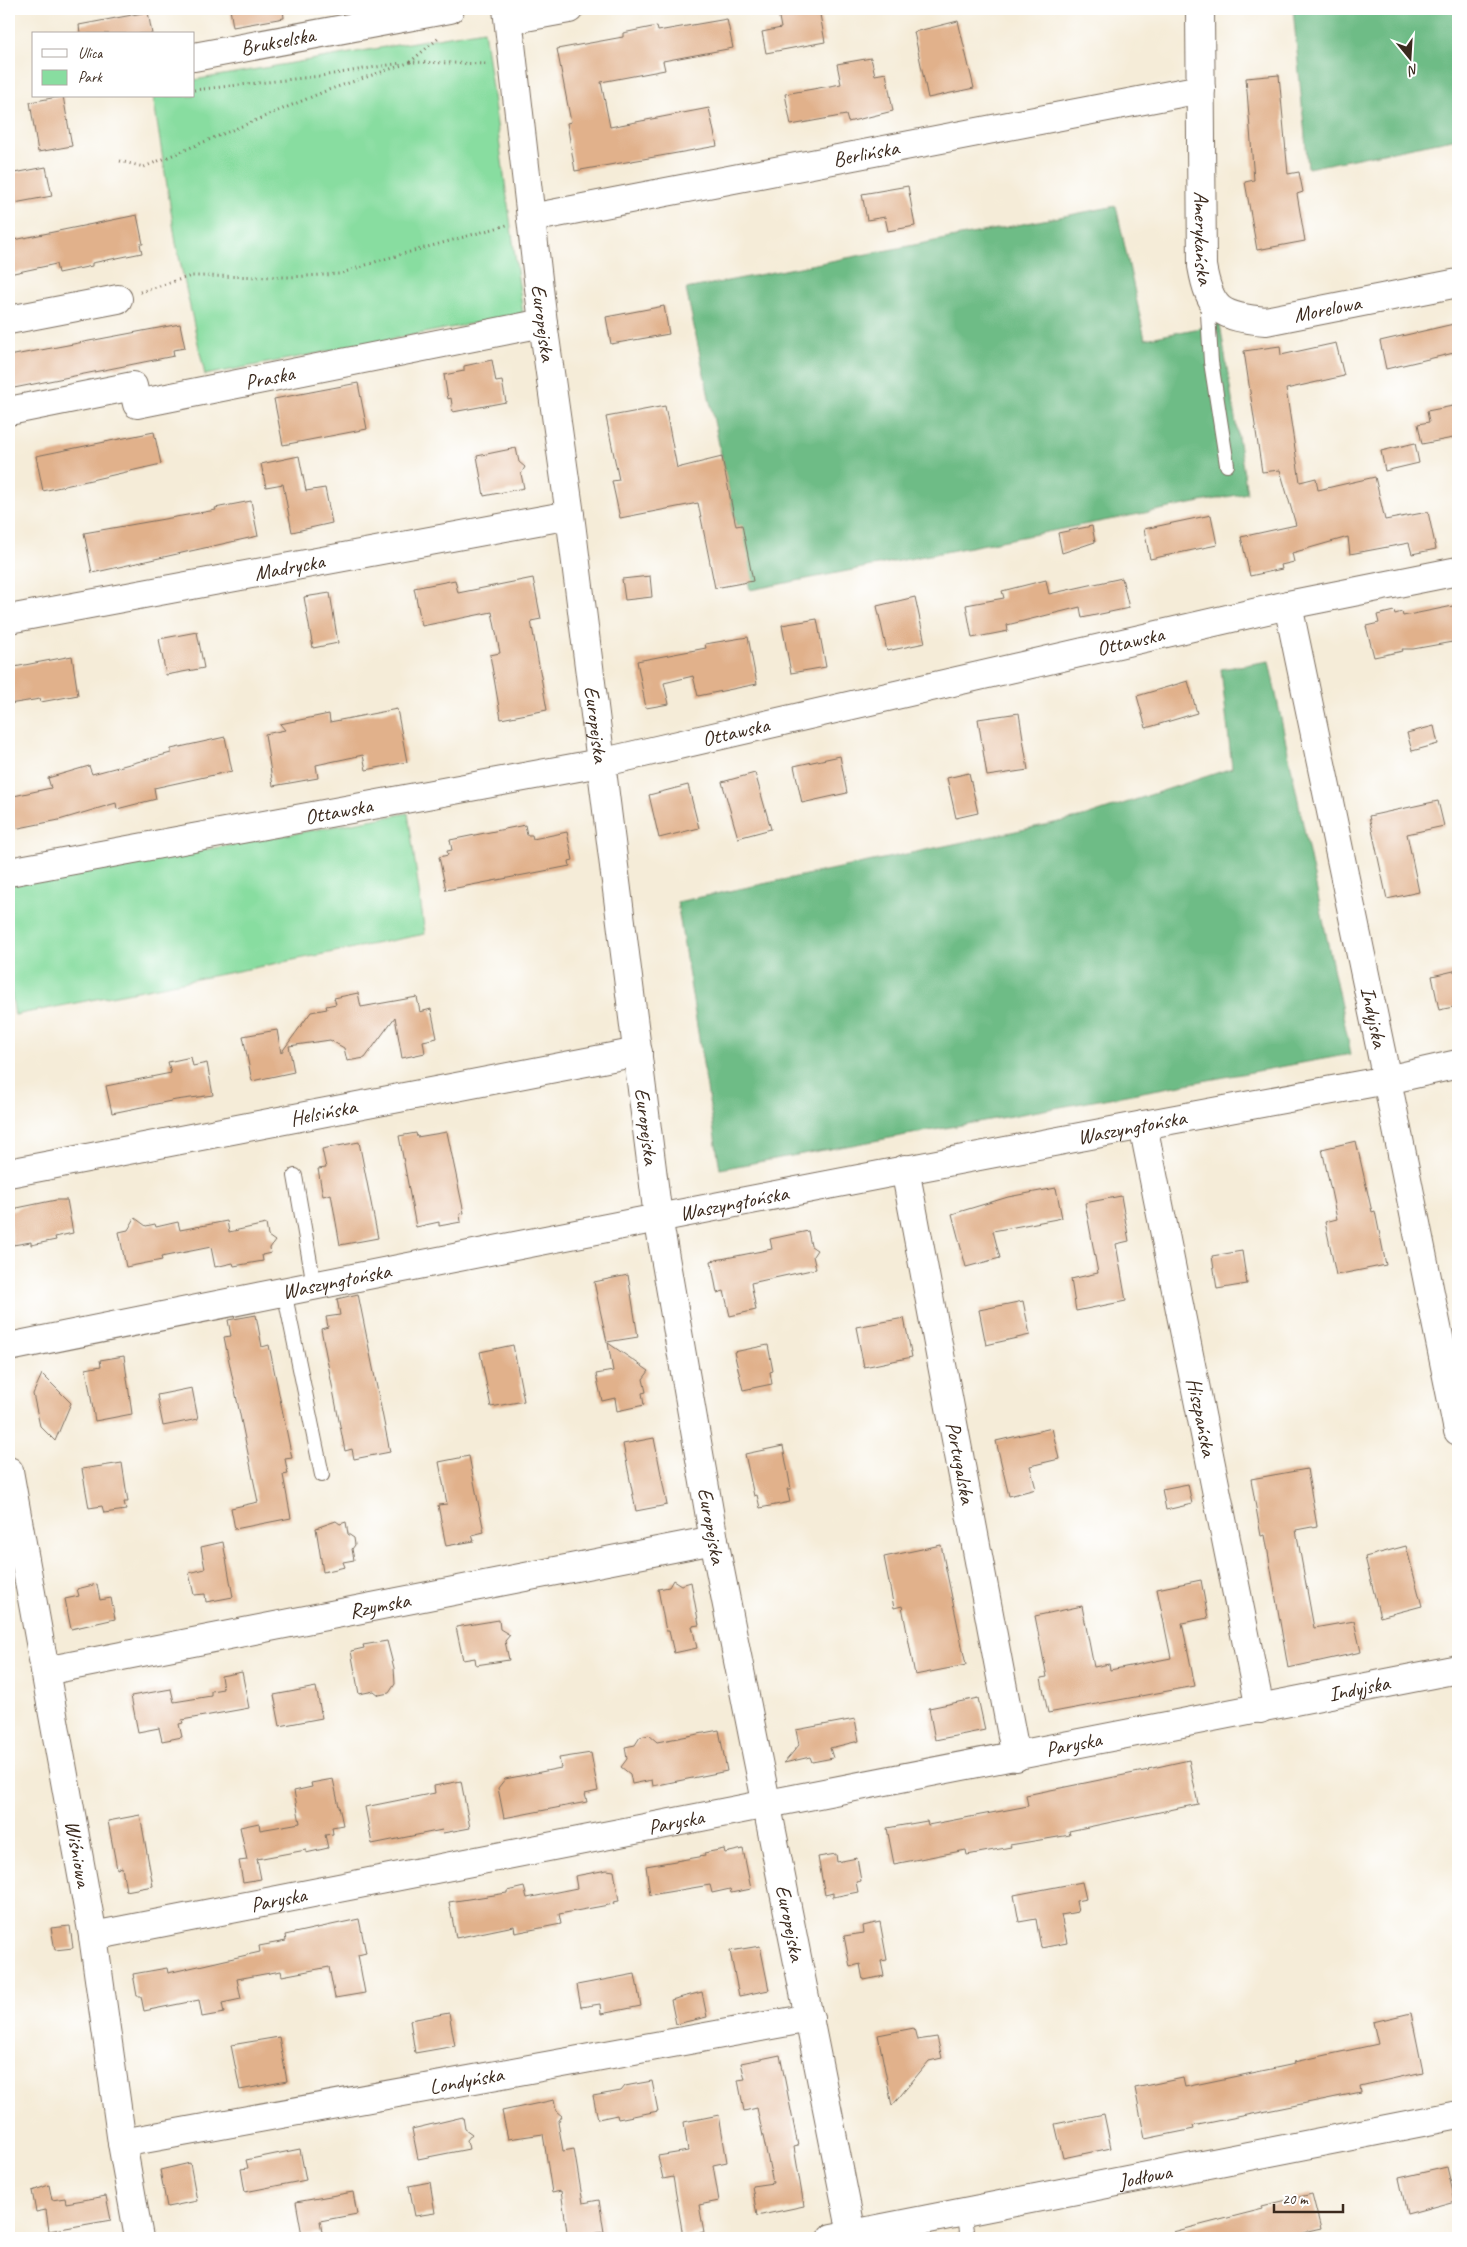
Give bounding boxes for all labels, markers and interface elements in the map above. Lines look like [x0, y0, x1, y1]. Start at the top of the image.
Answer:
street label: Brukselska [238, 21, 319, 61]
legend [32, 32, 195, 98]
north arrow [1384, 32, 1434, 82]
text: Ulica [78, 44, 103, 63]
text: N [1405, 60, 1421, 80]
text: Park [78, 68, 103, 87]
street label: Berlińska [831, 134, 903, 173]
street label: Amerykańska [1188, 191, 1219, 289]
street label: Europejska [526, 283, 561, 365]
street label: Morelowa [1291, 289, 1365, 328]
street label: Praska [243, 360, 298, 395]
street label: Madrycka [252, 548, 328, 586]
street label: Ottawska [1094, 621, 1168, 662]
street label: Europejska [579, 685, 614, 766]
street label: Ottawska [699, 711, 773, 752]
street label: Ottawska [303, 792, 376, 830]
street label: Indyjska [1355, 984, 1393, 1052]
street label: Europejska [629, 1086, 665, 1168]
street label: Helsińska [288, 1093, 360, 1132]
street label: Waszyngtońska [1075, 1104, 1190, 1150]
street label: Waszyngtońska [677, 1180, 792, 1226]
street label: Waszyngtońska [280, 1257, 395, 1305]
street label: Hiszpańska [1181, 1376, 1222, 1461]
street label: Portugalska [940, 1420, 981, 1508]
street label: Europejska [692, 1486, 732, 1568]
street label: Rzymska [347, 1586, 414, 1624]
street label: Indyjska [1326, 1669, 1393, 1707]
street label: Paryska [1043, 1726, 1105, 1762]
street label: Paryska [646, 1804, 708, 1840]
street label: Wiśniowa [59, 1818, 97, 1891]
street label: Paryska [248, 1881, 310, 1918]
street label: Europejska [770, 1883, 811, 1965]
street label: Londyńska [427, 2061, 507, 2100]
street label: Jodłowa [1115, 2158, 1175, 2195]
scale bar [1274, 2182, 1343, 2214]
text: 20 m [1282, 2190, 1309, 2209]

